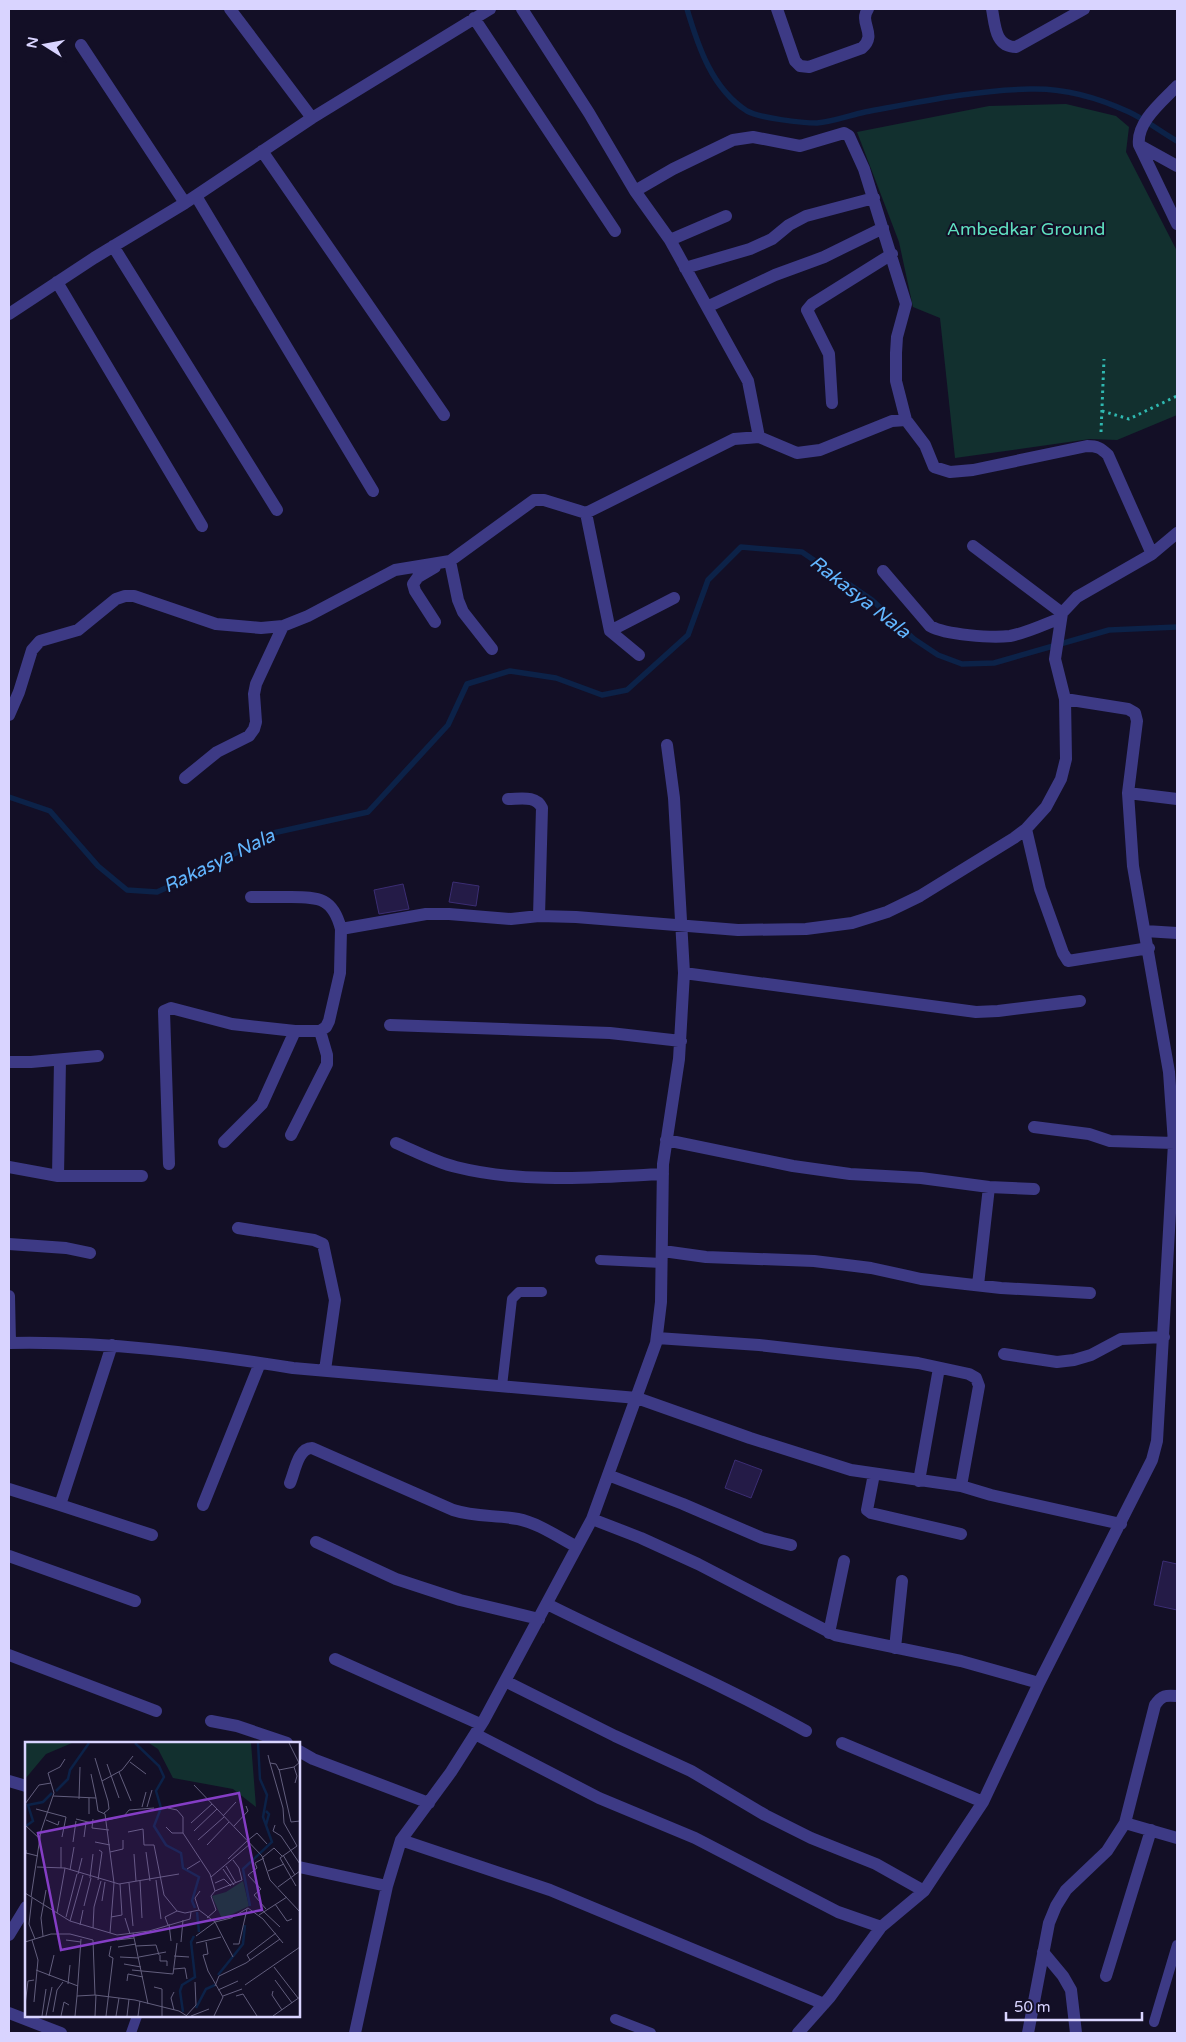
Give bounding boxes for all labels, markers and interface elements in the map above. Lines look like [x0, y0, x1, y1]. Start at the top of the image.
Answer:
north arrow [20, 20, 70, 70]
text: N [23, 35, 42, 50]
park label: Ambedkar Ground [947, 218, 1105, 240]
water label: Rakasya Nala [805, 551, 916, 644]
water label: Rakasya Nala [160, 824, 279, 897]
inset map [25, 1742, 300, 2017]
scale bar [1006, 1990, 1142, 2022]
text: 50 m [1014, 1998, 1051, 2016]

